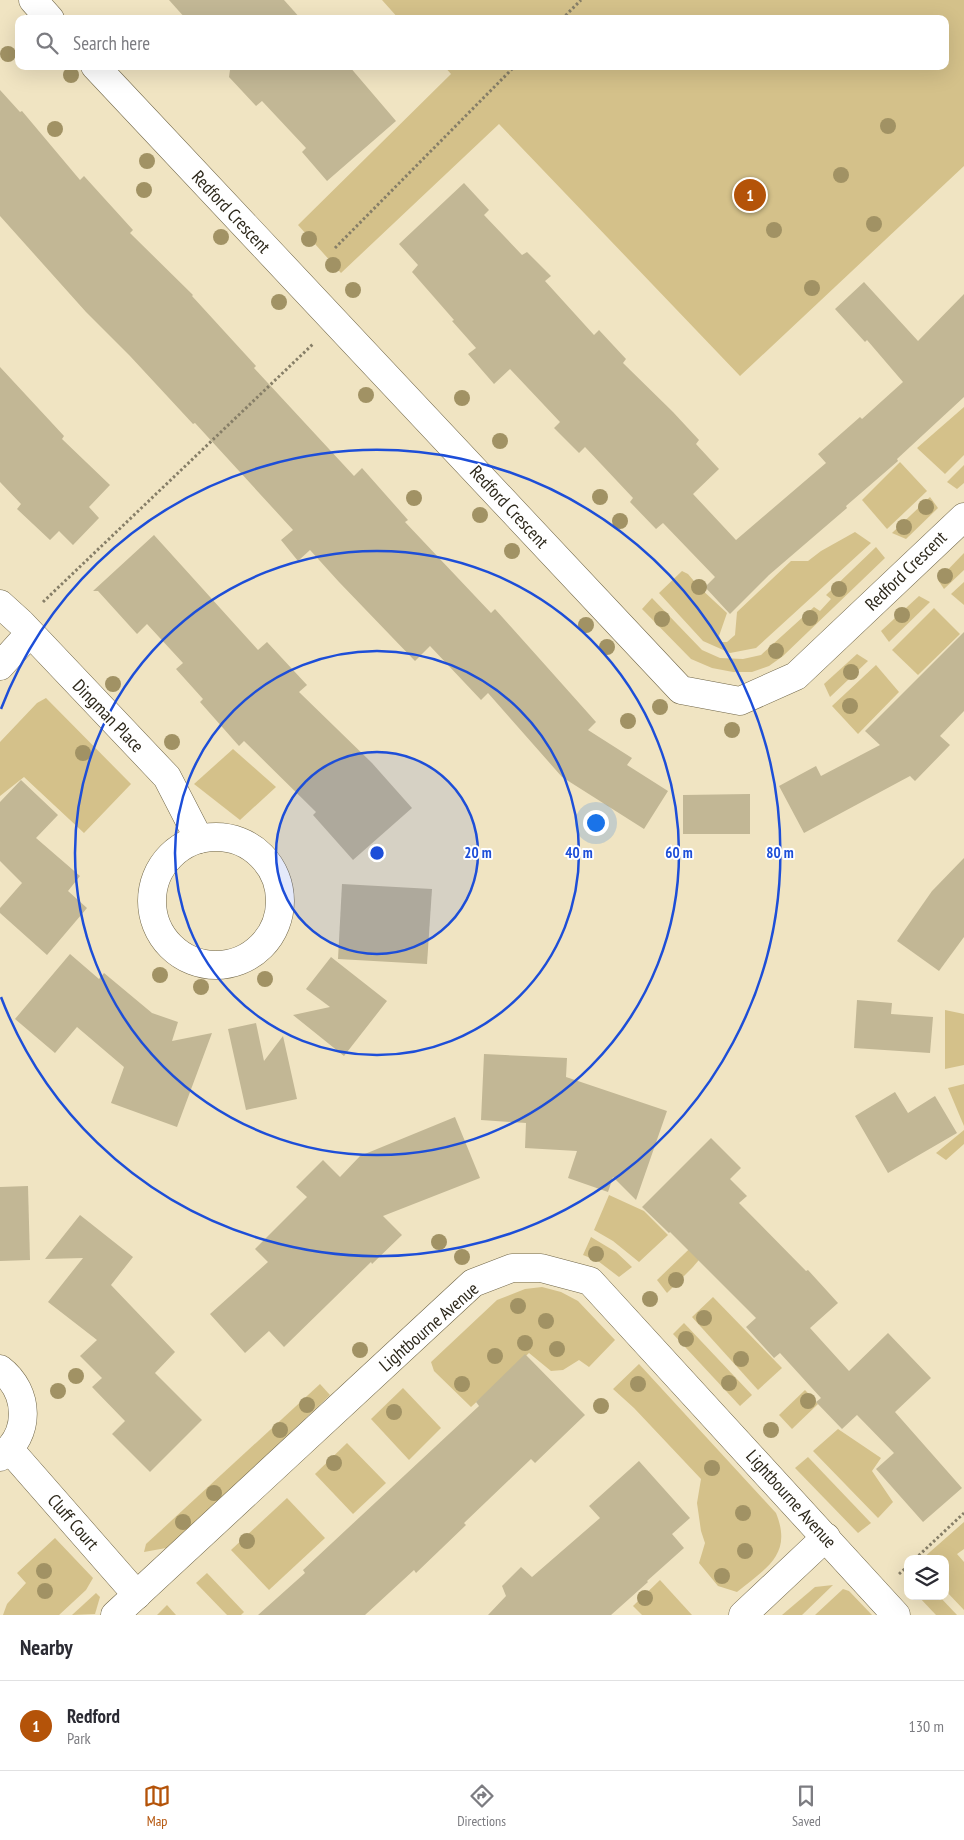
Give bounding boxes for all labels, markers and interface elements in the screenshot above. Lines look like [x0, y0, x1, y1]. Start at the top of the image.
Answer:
search box [15, 15, 949, 70]
icon: search [33, 29, 61, 57]
text: Search here [73, 31, 150, 55]
street label: Redford Crescent [187, 165, 276, 258]
pin: 1 [734, 176, 766, 214]
street label: Redford Crescent [465, 460, 554, 553]
street label: Redford Crescent [860, 526, 951, 615]
street label: Dingman Place [68, 674, 149, 757]
your location [583, 810, 609, 836]
text: 20 m [464, 843, 492, 862]
text: 40 m [565, 843, 593, 862]
text: 60 m [665, 843, 693, 862]
text: 80 m [766, 843, 794, 862]
centre of rings [368, 844, 386, 862]
street label: Lightbourne Avenue [374, 1277, 483, 1376]
street label: Lightbourne Avenue [741, 1445, 842, 1553]
street label: Cluff Court [43, 1489, 104, 1555]
map controls [904, 1555, 949, 1600]
button: layers [904, 1555, 949, 1600]
text: Nearby [20, 1634, 73, 1661]
text: Redford [67, 1704, 120, 1728]
text: 1 [32, 1716, 40, 1736]
text: 130 m [909, 1716, 944, 1736]
text: Park [67, 1728, 91, 1748]
tab: Map [143, 1782, 171, 1830]
tab: Directions [457, 1782, 506, 1830]
tab: Saved [792, 1782, 821, 1830]

